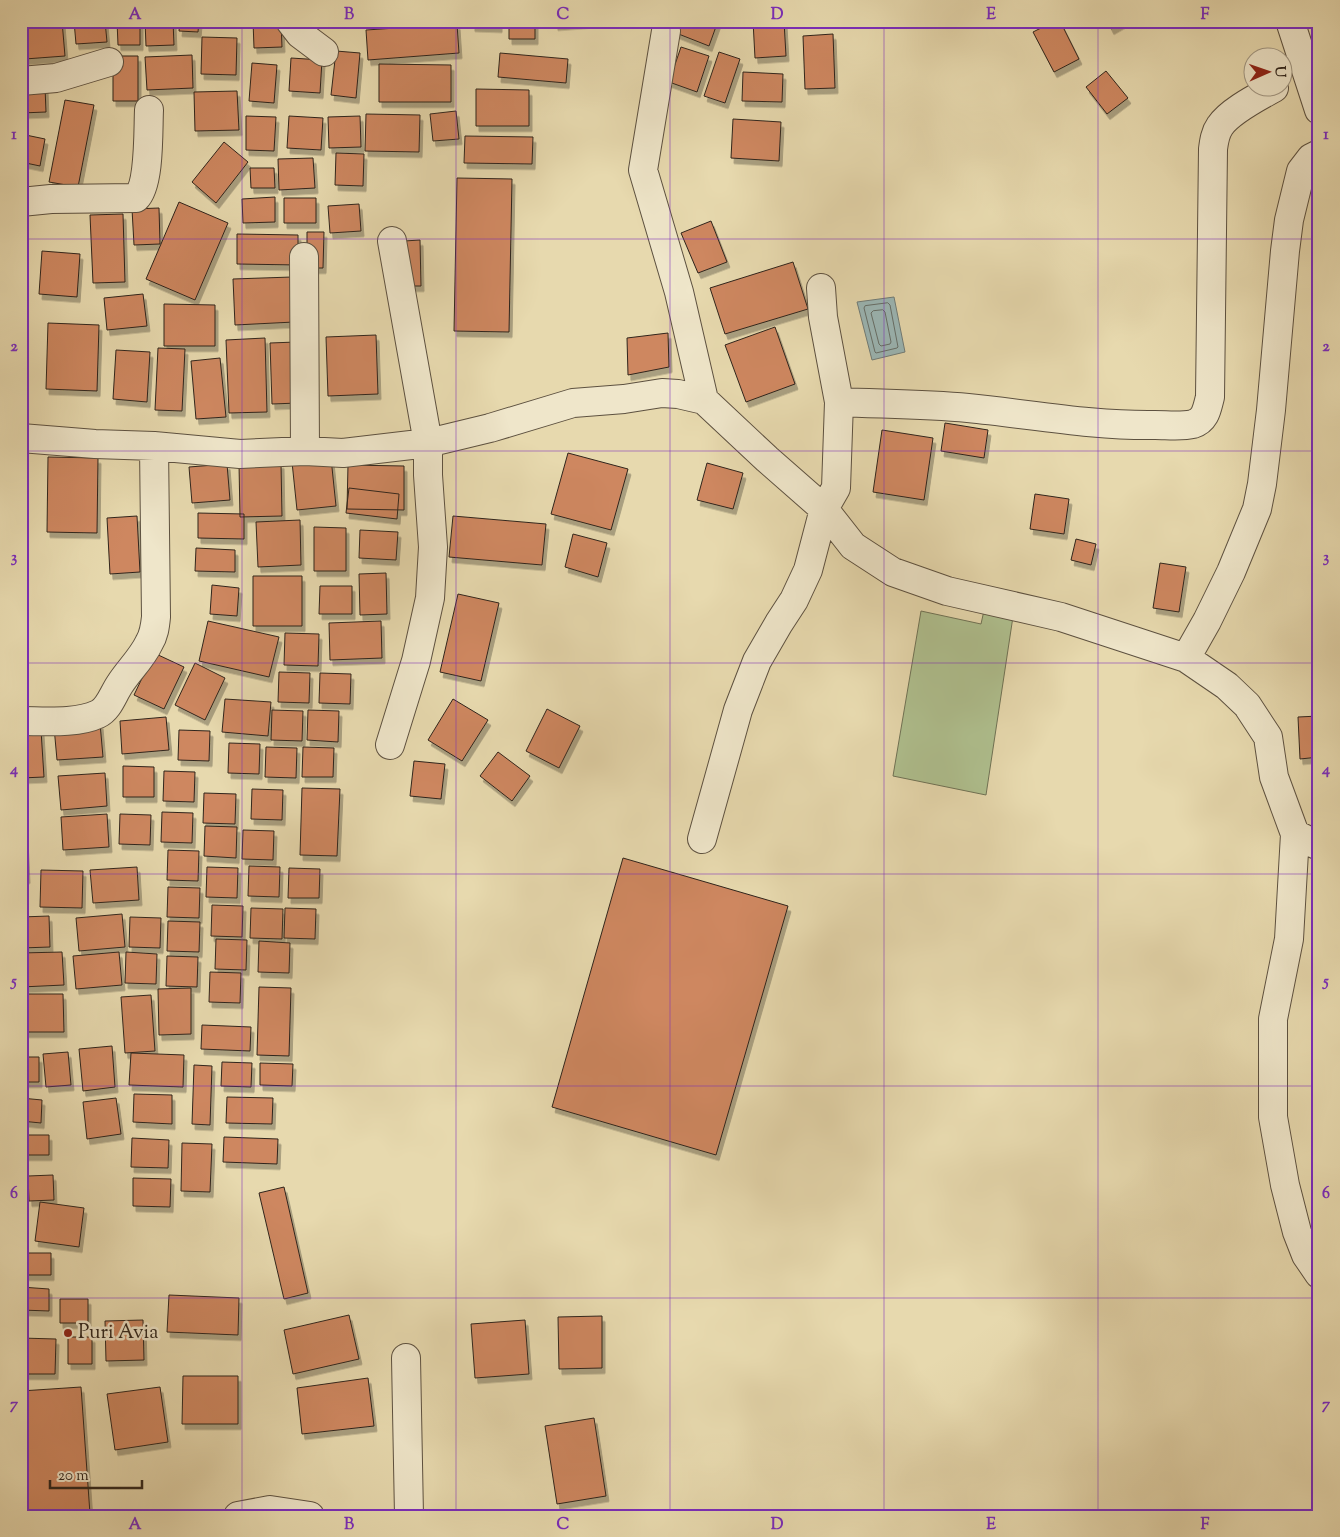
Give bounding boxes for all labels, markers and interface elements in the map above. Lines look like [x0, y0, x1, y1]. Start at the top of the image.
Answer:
text: A [129, 4, 142, 27]
text: B [344, 4, 354, 27]
text: C [557, 4, 570, 27]
text: D [771, 4, 784, 27]
text: E [986, 4, 996, 27]
text: F [1201, 4, 1210, 27]
north arrow [1242, 48, 1292, 98]
text: U [1269, 66, 1289, 78]
text: 1 [11, 124, 17, 147]
text: 1 [1323, 124, 1329, 147]
text: 2 [10, 336, 18, 359]
text: 2 [1322, 336, 1330, 359]
text: 3 [11, 547, 18, 570]
text: 3 [1323, 547, 1330, 570]
text: 4 [9, 759, 18, 782]
text: 4 [1321, 759, 1330, 782]
text: 5 [9, 971, 17, 994]
text: 5 [1321, 971, 1329, 994]
text: 6 [10, 1183, 18, 1206]
text: 6 [1322, 1183, 1330, 1206]
place label: Puri Avia [78, 1319, 158, 1348]
marker: Puri Avia [62, 1327, 74, 1339]
text: 7 [10, 1394, 19, 1417]
text: 7 [1322, 1394, 1331, 1417]
scale bar [50, 1457, 142, 1489]
text: 20 m [58, 1466, 89, 1487]
text: A [129, 1514, 142, 1537]
text: B [344, 1514, 354, 1537]
text: C [557, 1514, 570, 1537]
text: D [771, 1514, 784, 1537]
text: E [986, 1514, 996, 1537]
text: F [1201, 1514, 1210, 1537]

